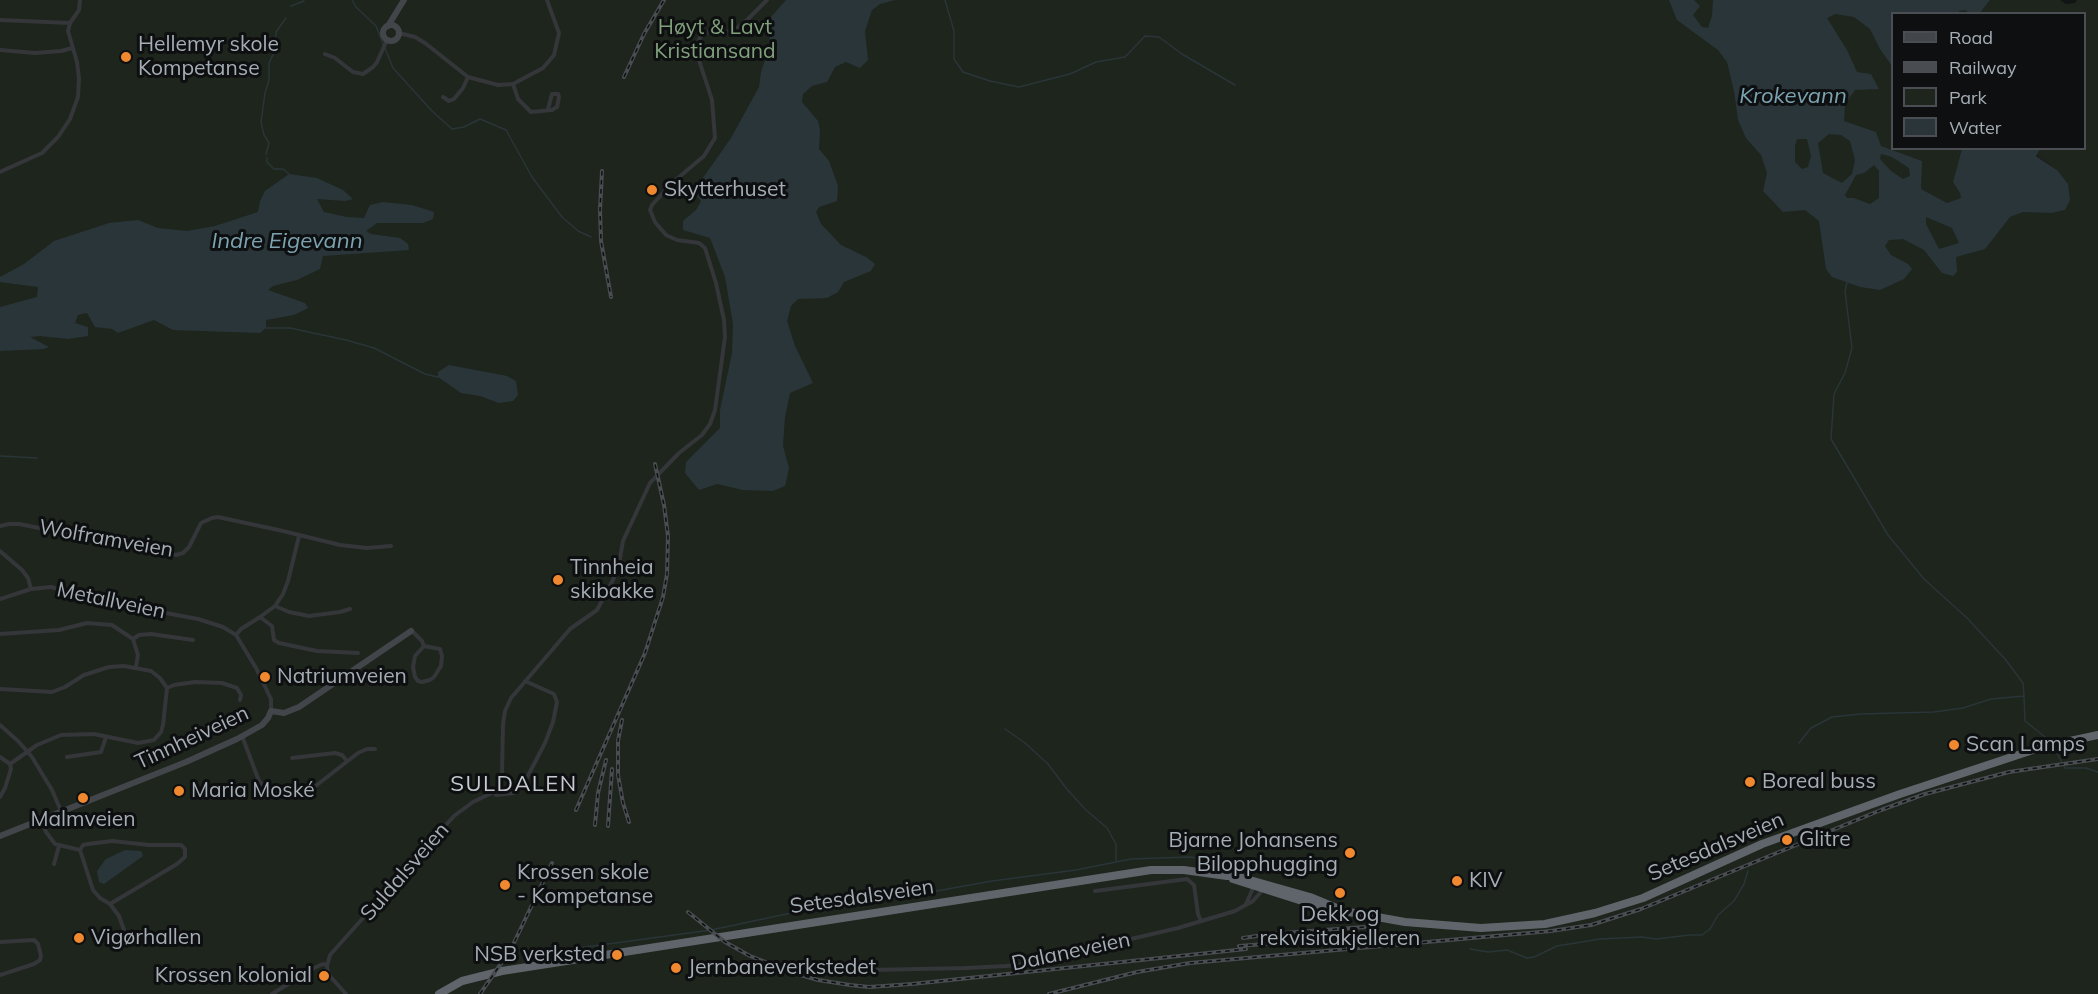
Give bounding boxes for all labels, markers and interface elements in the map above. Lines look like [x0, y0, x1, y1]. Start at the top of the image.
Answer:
legend [1891, 12, 2086, 150]
park label: Høyt & Lavt Kristiansand [654, 15, 776, 65]
text: Road [1949, 26, 1993, 49]
place label: Hellemyr skole Kompetanse [138, 32, 279, 82]
marker: Hellemyr skole Kompetanse [119, 50, 133, 64]
text: Railway [1949, 56, 2017, 79]
water label: Krokevann [1739, 83, 1847, 109]
text: Park [1949, 86, 1987, 109]
text: Water [1949, 116, 2001, 139]
place label: Skytterhuset [664, 177, 786, 203]
marker: Skytterhuset [645, 183, 659, 197]
water label: Indre Eigevann [211, 228, 363, 254]
street label: Wolframveien [37, 515, 175, 563]
place label: Tinnheia skibakke [570, 555, 654, 605]
marker: Tinnheia skibakke [551, 573, 565, 587]
street label: Metallveien [54, 577, 168, 625]
place label: Natriumveien [277, 664, 407, 690]
marker: Natriumveien [258, 670, 272, 684]
street label: Tinnheiveien [131, 701, 253, 775]
place label: Scan Lamps [1966, 732, 2085, 758]
marker: Scan Lamps [1947, 738, 1961, 752]
place label: Boreal buss [1762, 769, 1876, 795]
district label: SULDALEN [450, 771, 578, 797]
marker: Boreal buss [1743, 775, 1757, 789]
place label: Maria Moské [191, 778, 315, 804]
marker: Maria Moské [172, 784, 186, 798]
marker: Malmveien [76, 791, 90, 805]
place label: Malmveien [30, 807, 136, 833]
street label: Setesdalsveien [1644, 807, 1788, 887]
street label: Suldalsveien [356, 818, 454, 926]
place label: Glitre [1799, 827, 1851, 853]
place label: Bjarne Johansens Bilopphugging [1169, 828, 1338, 878]
marker: Glitre [1780, 833, 1794, 847]
marker: Bjarne Johansens Bilopphugging [1343, 846, 1357, 860]
place label: Krossen skole - Kompetanse [517, 860, 653, 910]
place label: KIV [1469, 868, 1502, 894]
street label: Setesdalsveien [788, 874, 936, 920]
marker: KIV [1450, 874, 1464, 888]
marker: Krossen skole - Kompetanse [498, 878, 512, 892]
marker: Dekk og rekvisitakjelleren [1333, 886, 1347, 900]
place label: Dekk og rekvisitakjelleren [1260, 902, 1420, 952]
place label: Vigørhallen [91, 925, 202, 951]
street label: Dalaneveien [1009, 927, 1133, 977]
marker: Vigørhallen [72, 931, 86, 945]
place label: NSB verksted [474, 942, 605, 968]
marker: NSB verksted [610, 948, 624, 962]
place label: Jernbaneverkstedet [688, 955, 876, 981]
marker: Jernbaneverkstedet [669, 961, 683, 975]
place label: Krossen kolonial [155, 963, 312, 989]
marker: Krossen kolonial [317, 969, 331, 983]

